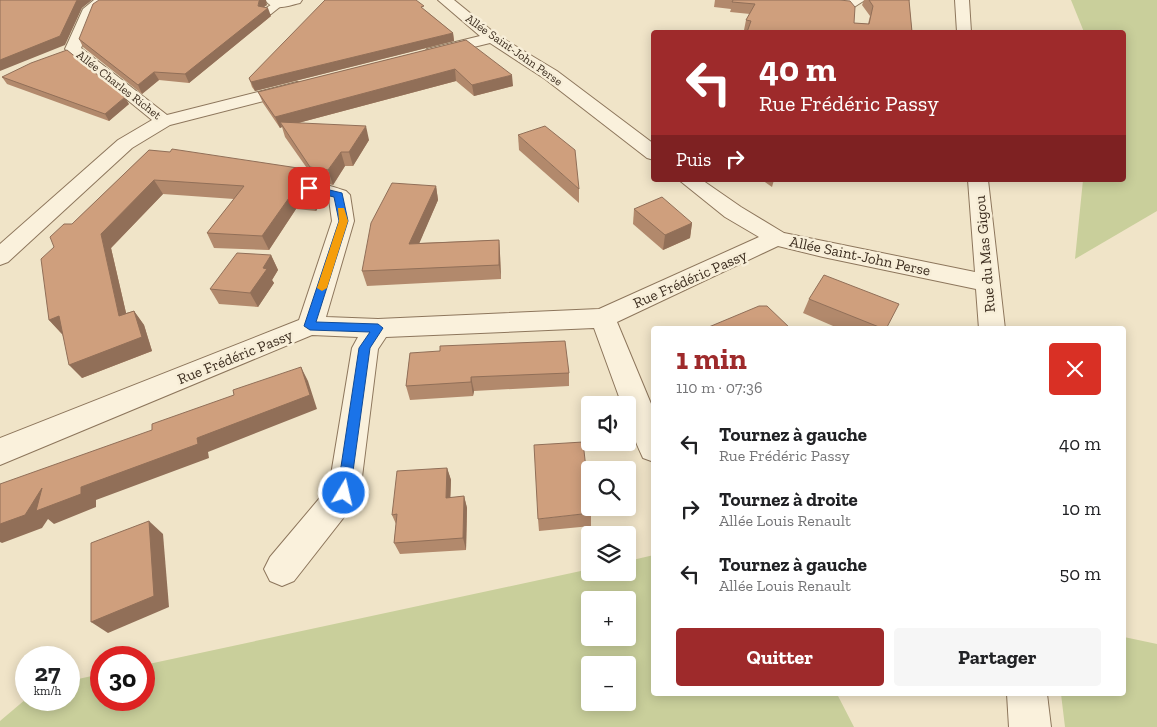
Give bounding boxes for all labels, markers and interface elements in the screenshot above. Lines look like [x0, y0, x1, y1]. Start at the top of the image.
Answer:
street label: Allée Saint-John Perse [463, 11, 565, 89]
street label: Allée Charles Richet [74, 48, 164, 123]
text: 40 m [759, 48, 836, 90]
icon: left [676, 50, 741, 115]
text: Rue Frédéric Passy [759, 90, 939, 117]
icon: right [721, 145, 749, 173]
text: Puis [676, 148, 711, 171]
pin [288, 167, 330, 209]
icon: arrive [295, 174, 323, 202]
street label: Rue du Mas Gigou [971, 194, 999, 313]
street label: Allée Saint-John Perse [788, 232, 932, 280]
street label: Rue Frédéric Passy [630, 246, 750, 312]
street label: Rue Frédéric Passy [175, 326, 295, 388]
text: 1 min [676, 341, 747, 377]
button: close [1049, 343, 1101, 395]
text: 110 m · 07:36 [676, 378, 762, 397]
map controls [581, 396, 636, 711]
button: sound [581, 396, 636, 451]
text: Tournez à gauche [719, 423, 867, 446]
icon: left [676, 430, 704, 458]
text: 40 m [1059, 432, 1101, 455]
text: Rue Frédéric Passy [719, 446, 850, 465]
button: search [581, 461, 636, 516]
position arrow [317, 466, 369, 518]
text: Tournez à droite [719, 488, 858, 511]
icon: right [676, 495, 704, 523]
text: 10 m [1062, 497, 1101, 520]
text: Allée Louis Renault [719, 511, 851, 530]
button: layers [581, 526, 636, 581]
text: Tournez à gauche [719, 553, 867, 576]
icon: left [676, 560, 704, 588]
text: 50 m [1060, 562, 1101, 585]
text: Allée Louis Renault [719, 576, 851, 595]
button: + [581, 591, 636, 646]
button: Quitter [676, 628, 884, 686]
button: Partager [894, 628, 1101, 686]
speed limit sign: 30 [90, 646, 155, 711]
button: − [581, 656, 636, 711]
text: 27 [35, 657, 60, 687]
text: km/h [34, 684, 61, 698]

